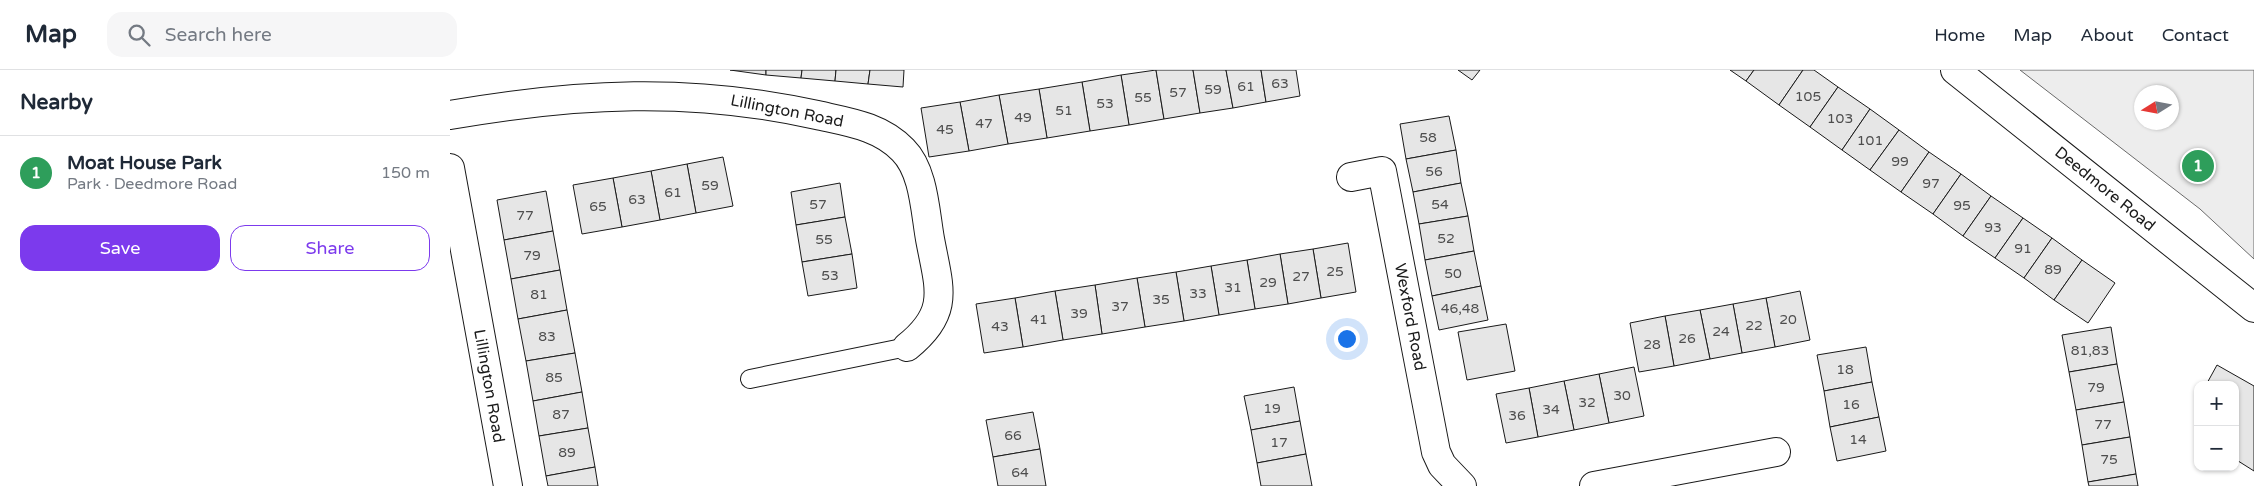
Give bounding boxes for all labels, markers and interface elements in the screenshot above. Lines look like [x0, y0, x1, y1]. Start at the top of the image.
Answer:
search box [107, 12, 457, 57]
text: Map [25, 20, 77, 49]
icon: search [125, 21, 153, 49]
text: Search here [165, 24, 272, 46]
text: Home [1934, 24, 1985, 46]
text: Map [2013, 24, 2052, 46]
text: About [2080, 24, 2134, 46]
text: Contact [2162, 24, 2229, 46]
house number: 63 [1271, 75, 1289, 92]
house number: 61 [1237, 78, 1255, 95]
house number: 59 [1204, 81, 1222, 98]
house number: 57 [1169, 84, 1187, 101]
north arrow [2134, 85, 2179, 130]
house number: 105 [1795, 88, 1821, 105]
house number: 55 [1134, 89, 1152, 106]
text: Nearby [20, 90, 93, 115]
street label: Lillington Road [729, 90, 845, 132]
house number: 53 [1096, 95, 1114, 112]
house number: 51 [1055, 102, 1073, 119]
house number: 49 [1014, 109, 1032, 126]
house number: 103 [1827, 110, 1853, 127]
house number: 47 [975, 115, 993, 132]
house number: 45 [936, 121, 954, 138]
house number: 58 [1419, 129, 1437, 146]
house number: 101 [1857, 132, 1883, 149]
street label: Deedmore Road [2051, 142, 2159, 236]
pin: 1 [2182, 147, 2214, 185]
text: Moat House Park [67, 152, 222, 174]
house number: 99 [1891, 153, 1909, 170]
text: 1 [31, 163, 41, 183]
text: 150 m [381, 163, 430, 183]
house number: 56 [1425, 163, 1443, 180]
text: Park · Deedmore Road [67, 174, 237, 194]
house number: 97 [1922, 175, 1940, 192]
house number: 59 [701, 177, 719, 194]
house number: 61 [664, 184, 682, 201]
house number: 63 [628, 191, 646, 208]
house number: 57 [809, 196, 827, 213]
house number: 54 [1431, 196, 1449, 213]
house number: 95 [1953, 197, 1971, 214]
house number: 65 [589, 198, 607, 215]
house number: 77 [516, 207, 534, 224]
house number: 93 [1984, 219, 2002, 236]
button: Save [20, 225, 220, 271]
button: Share [230, 225, 430, 271]
house number: 52 [1437, 230, 1455, 247]
house number: 55 [815, 231, 833, 248]
house number: 91 [2014, 240, 2032, 257]
house number: 79 [523, 247, 541, 264]
house number: 89 [2044, 261, 2062, 278]
street label: Wexford Road [1390, 262, 1430, 372]
house number: 25 [1326, 263, 1344, 280]
house number: 50 [1444, 265, 1462, 282]
house number: 53 [821, 267, 839, 284]
house number: 27 [1292, 268, 1310, 285]
house number: 29 [1259, 274, 1277, 291]
house number: 31 [1224, 279, 1242, 296]
house number: 33 [1189, 285, 1207, 302]
house number: 81 [530, 286, 548, 303]
house number: 35 [1152, 291, 1170, 308]
house number: 37 [1111, 298, 1129, 315]
house number: 46,48 [1441, 300, 1479, 317]
house number: 39 [1070, 305, 1088, 322]
house number: 41 [1030, 311, 1048, 328]
house number: 20 [1779, 311, 1797, 328]
house number: 22 [1745, 317, 1763, 334]
house number: 43 [991, 318, 1009, 335]
house number: 24 [1712, 323, 1730, 340]
your location [1334, 326, 1360, 352]
street label: Lillington Road [469, 328, 509, 444]
house number: 83 [538, 328, 556, 345]
house number: 26 [1678, 330, 1696, 347]
house number: 28 [1643, 336, 1661, 353]
house number: 81,83 [2071, 342, 2109, 359]
house number: 18 [1836, 361, 1854, 378]
house number: 85 [545, 369, 563, 386]
house number: 79 [2087, 379, 2105, 396]
map controls [2194, 381, 2239, 471]
button: + [2194, 381, 2239, 426]
house number: 30 [1613, 387, 1631, 404]
house number: 32 [1578, 394, 1596, 411]
house number: 16 [1842, 396, 1860, 413]
house number: 19 [1263, 400, 1281, 417]
house number: 34 [1542, 401, 1560, 418]
house number: 87 [552, 406, 570, 423]
house number: 36 [1508, 407, 1526, 424]
house number: 77 [2094, 416, 2112, 433]
button: − [2194, 426, 2239, 471]
house number: 66 [1004, 427, 1022, 444]
house number: 14 [1849, 431, 1867, 448]
house number: 17 [1270, 434, 1288, 451]
house number: 89 [558, 444, 576, 461]
house number: 75 [2100, 451, 2118, 468]
house number: 64 [1011, 464, 1029, 481]

